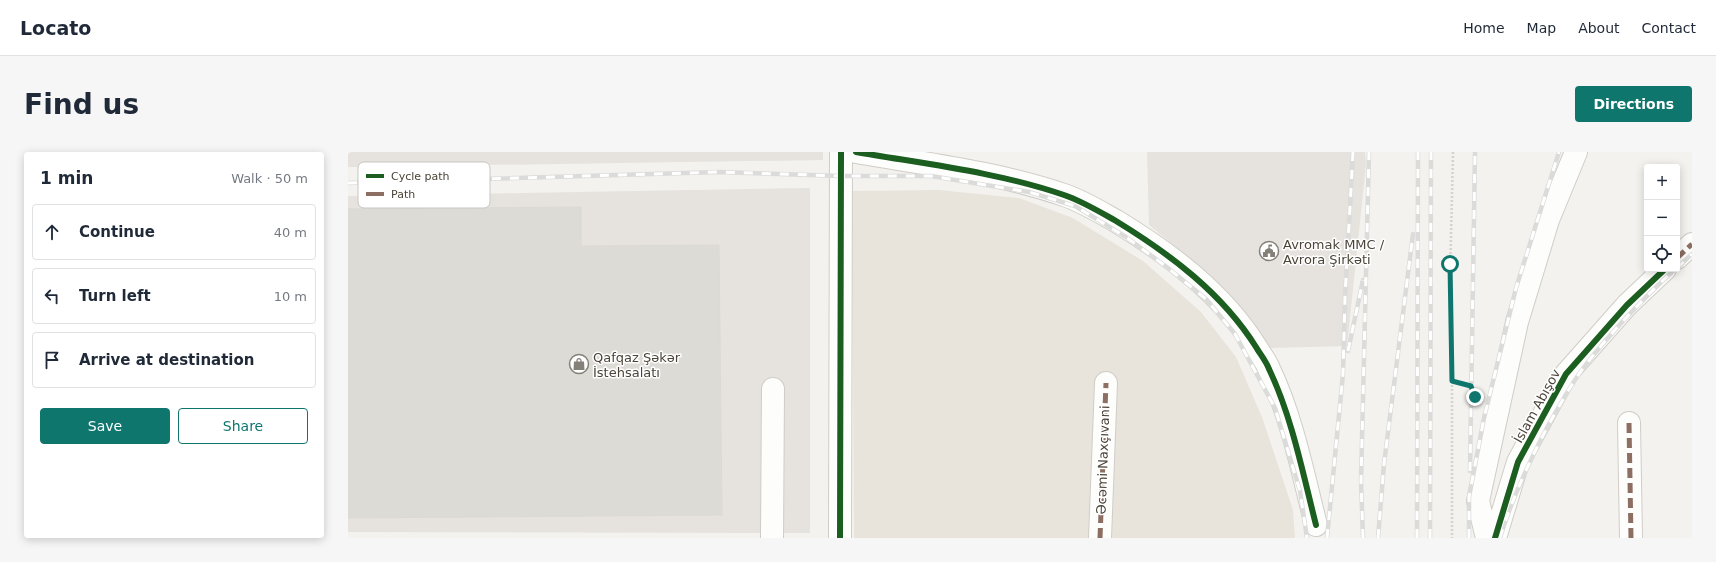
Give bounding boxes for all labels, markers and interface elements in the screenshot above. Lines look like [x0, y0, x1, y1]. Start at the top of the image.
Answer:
text: Locato [20, 17, 91, 39]
text: Home [1463, 20, 1505, 36]
text: Map [1527, 20, 1556, 36]
text: About [1578, 20, 1620, 36]
text: Contact [1642, 20, 1696, 36]
button: Directions [1575, 86, 1692, 122]
text: Find us [24, 88, 139, 121]
legend [358, 162, 490, 208]
map controls [1644, 164, 1680, 272]
button: + [1644, 164, 1680, 200]
text: 1 min [40, 168, 93, 188]
text: Cycle path [391, 170, 450, 183]
text: Walk · 50 m [231, 171, 308, 186]
text: Path [391, 188, 415, 201]
button: − [1644, 200, 1680, 236]
icon: ahead [41, 221, 63, 243]
text: Continue [79, 223, 155, 241]
text: 40 m [274, 225, 307, 240]
button: locate [1644, 236, 1680, 272]
place label: Avromak MMC / Avrora Şirkəti [1283, 237, 1385, 267]
public building icon: Avromak MMC / Avrora Şirkəti [1258, 240, 1280, 262]
route start [1441, 255, 1459, 273]
icon: left [41, 285, 63, 307]
text: Turn left [79, 287, 151, 305]
text: 10 m [274, 289, 307, 304]
icon: arrive [41, 349, 63, 371]
place label: Qafqaz Şəkər İstehsalatı [593, 350, 681, 380]
text: Arrive at destination [79, 351, 254, 369]
shop icon: Qafqaz Şəkər İstehsalatı [568, 353, 590, 375]
street label: İslam Abışov [1511, 366, 1564, 446]
route end [1466, 388, 1484, 406]
street label: Əcəmi Naxçıvani [1094, 405, 1112, 515]
button: Save [40, 408, 170, 444]
button: Share [178, 408, 308, 444]

